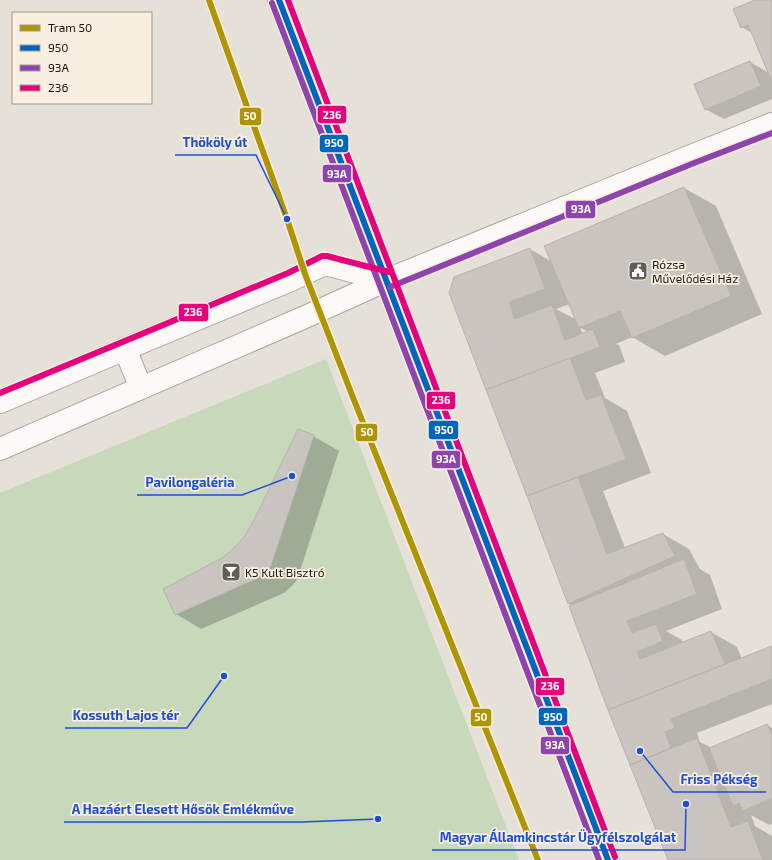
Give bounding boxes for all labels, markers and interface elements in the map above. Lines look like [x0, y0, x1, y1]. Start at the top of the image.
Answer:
legend [12, 12, 152, 104]
text: Tram 50 [48, 20, 92, 34]
text: 950 [48, 40, 69, 54]
text: 93A [48, 60, 70, 74]
text: 236 [48, 80, 68, 94]
line badge: 236 [317, 105, 347, 124]
line badge: 50 [239, 107, 262, 126]
text: 236 [322, 108, 342, 121]
text: 50 [243, 109, 257, 122]
callout: Thököly út [175, 130, 256, 155]
text: Thököly út [183, 134, 248, 150]
line badge: 950 [319, 134, 349, 153]
text: 950 [324, 136, 344, 149]
line badge: 93A [322, 164, 352, 183]
text: 93A [327, 167, 348, 180]
line badge: 93A [565, 200, 596, 219]
text: 93A [571, 202, 592, 215]
place label: Rózsa Művelődési Ház [652, 257, 738, 285]
public building icon: Rózsa Művelődési Ház [627, 260, 649, 282]
line badge: 236 [178, 303, 209, 322]
text: 236 [183, 305, 203, 318]
line badge: 236 [426, 391, 456, 410]
text: 236 [431, 393, 451, 406]
line badge: 950 [428, 420, 459, 440]
line badge: 50 [355, 423, 378, 442]
text: 950 [434, 423, 454, 436]
text: 50 [360, 425, 374, 438]
line badge: 93A [431, 450, 461, 469]
text: 93A [436, 452, 457, 465]
callout: Pavilongaléria [137, 470, 242, 495]
text: Pavilongaléria [145, 474, 235, 490]
bar icon: K5 Kult Bisztró [220, 561, 242, 583]
place label: K5 Kult Bisztró [245, 565, 325, 579]
line badge: 236 [535, 677, 565, 696]
text: 236 [540, 679, 560, 692]
callout: Kossuth Lajos tér [65, 703, 187, 728]
text: Kossuth Lajos tér [73, 707, 180, 723]
line badge: 950 [538, 707, 568, 726]
line badge: 50 [470, 708, 492, 727]
text: 50 [474, 710, 488, 723]
text: 950 [543, 710, 563, 723]
line badge: 93A [540, 736, 570, 755]
text: 93A [545, 738, 566, 751]
callout: Friss Pékség [673, 767, 766, 792]
text: Friss Pékség [680, 771, 758, 787]
callout: A Hazáért Elesett Hősök Emlékműve [64, 797, 302, 822]
text: A Hazáért Elesett Hősök Emlékműve [72, 801, 294, 817]
callout: Magyar Államkincstár Ügyfélszolgálat [432, 825, 685, 850]
text: Magyar Államkincstár Ügyfélszolgálat [440, 828, 677, 845]

